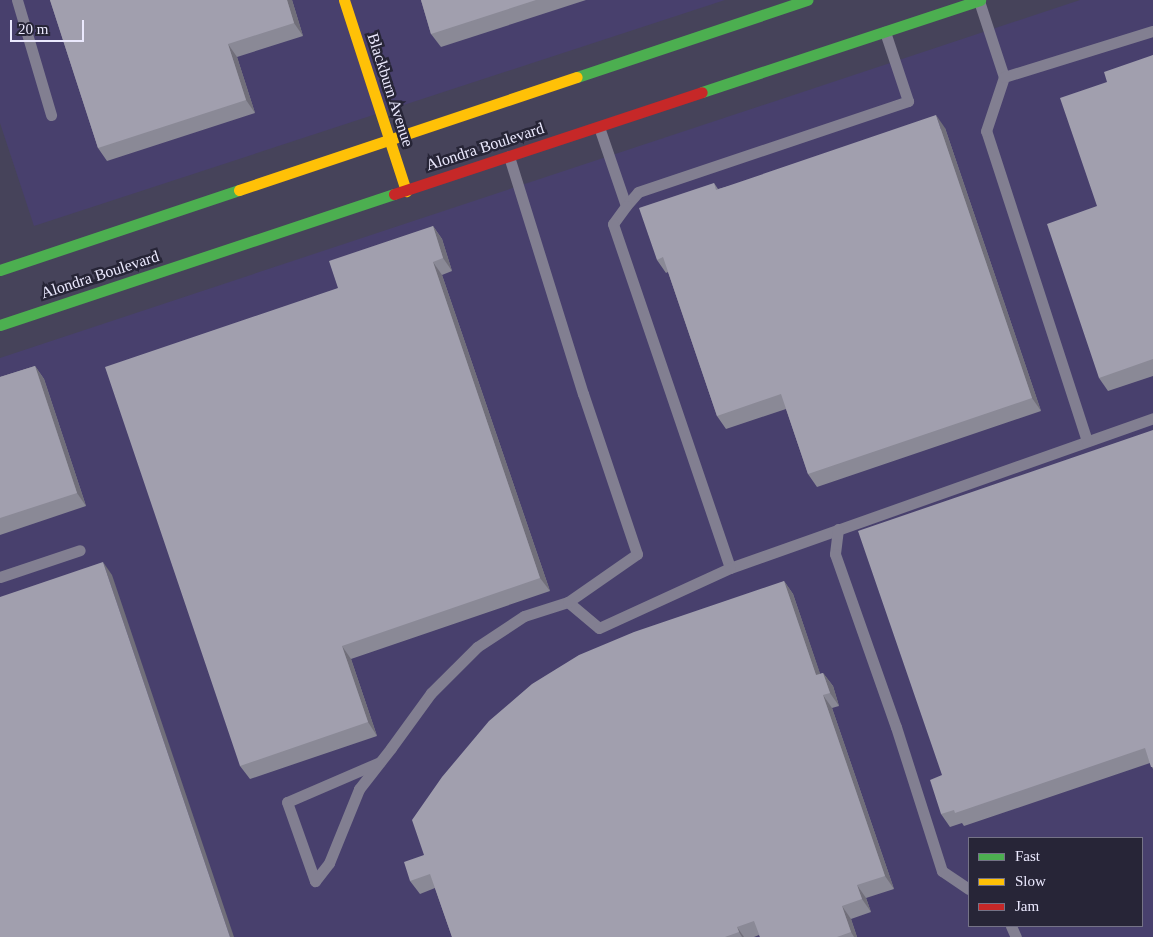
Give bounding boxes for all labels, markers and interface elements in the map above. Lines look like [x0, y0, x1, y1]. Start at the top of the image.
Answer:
scale bar [12, 10, 86, 42]
text: 20 m [18, 21, 48, 37]
street label: Blackburn Avenue [362, 30, 418, 150]
street label: Alondra Boulevard [424, 119, 546, 175]
street label: Alondra Boulevard [39, 247, 161, 303]
legend [968, 837, 1143, 927]
text: Fast [1015, 848, 1040, 864]
text: Slow [1015, 873, 1046, 889]
text: Jam [1015, 898, 1039, 914]

